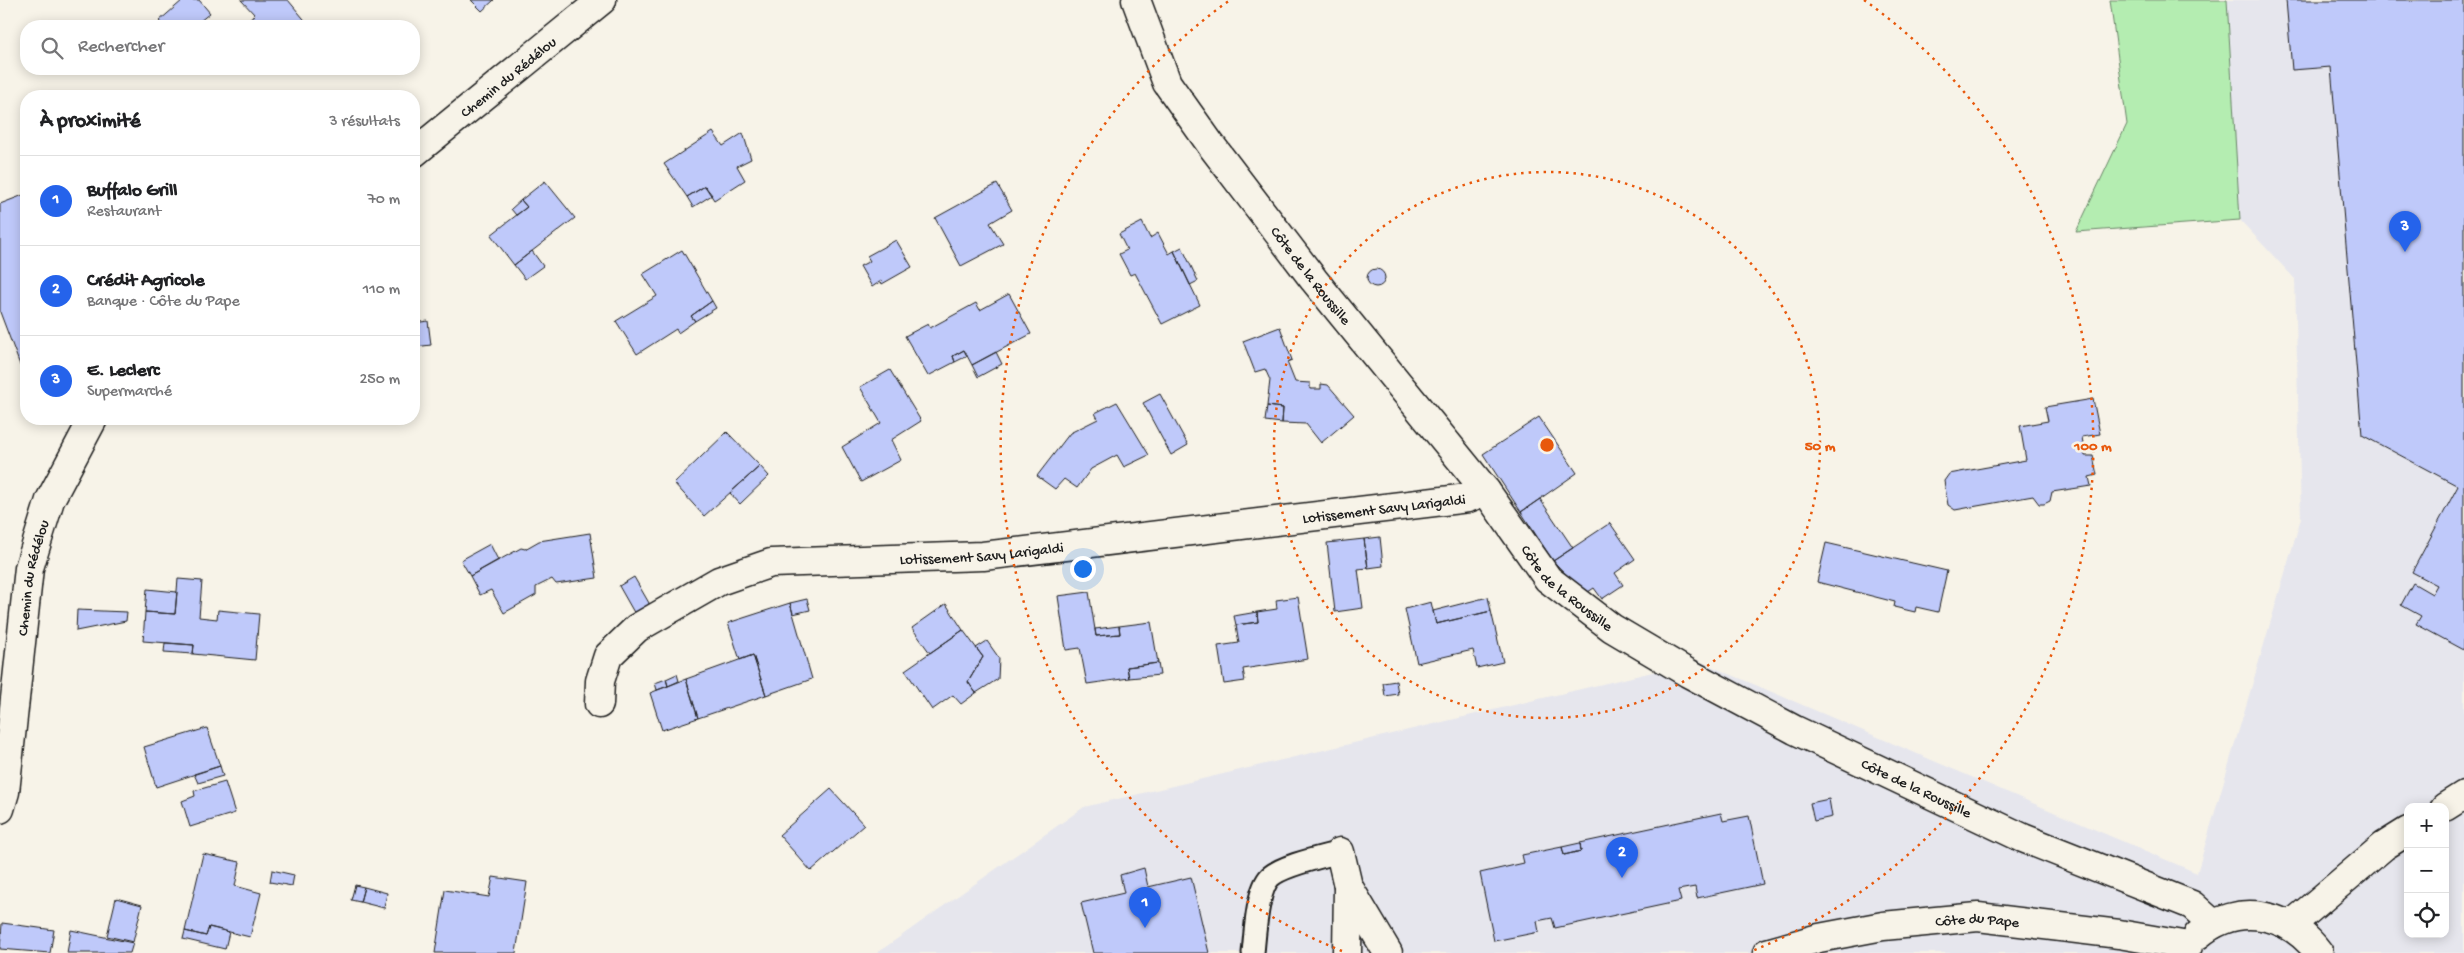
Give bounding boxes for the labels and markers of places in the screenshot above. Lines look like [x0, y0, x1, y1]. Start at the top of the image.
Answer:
pin: 3 [2389, 211, 2421, 252]
centre of rings [1538, 436, 1556, 454]
pin: 2 [1606, 837, 1638, 878]
pin: 1 [1129, 887, 1161, 928]

